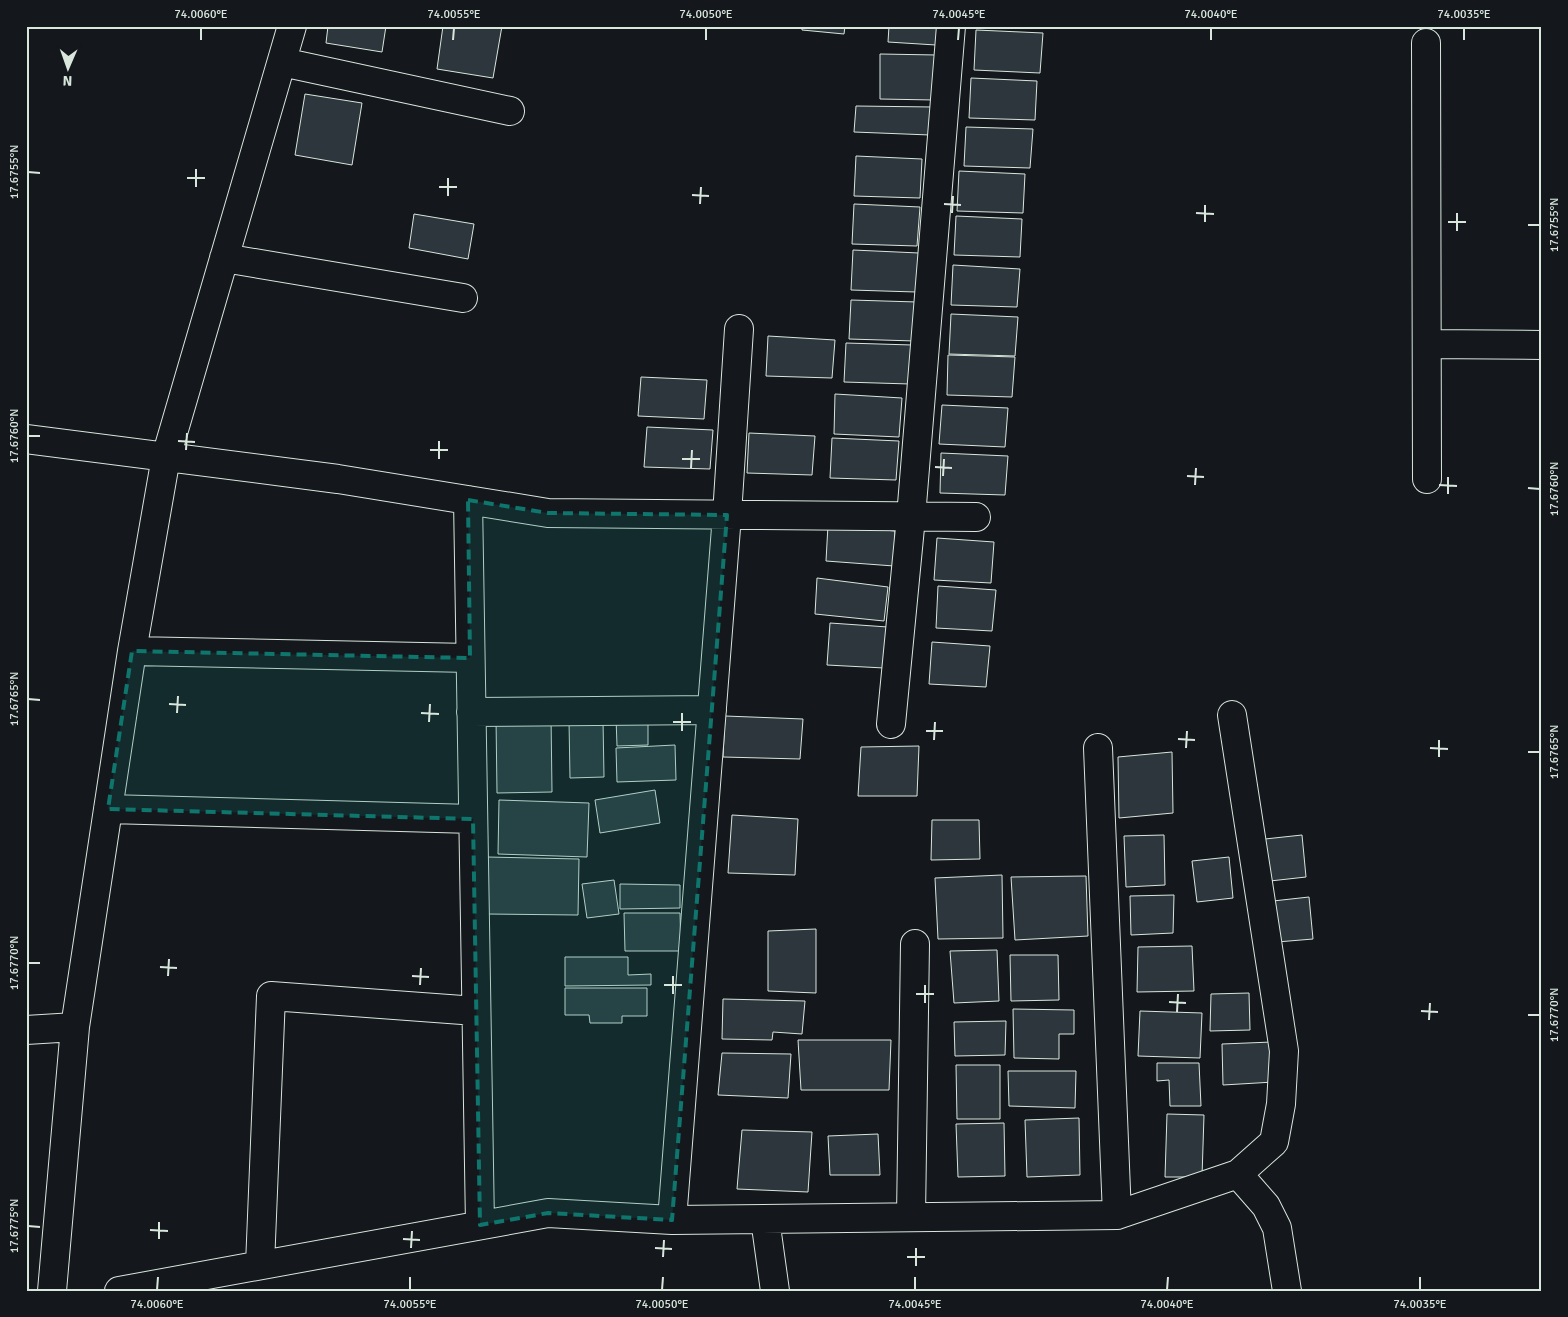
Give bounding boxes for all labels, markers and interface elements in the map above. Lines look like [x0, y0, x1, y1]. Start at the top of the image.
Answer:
text: 74.0060°E [174, 7, 228, 22]
text: 74.0055°E [427, 7, 481, 22]
text: 74.0050°E [679, 7, 733, 22]
text: 74.0045°E [932, 7, 986, 22]
text: 74.0040°E [1184, 7, 1238, 22]
text: 74.0035°E [1437, 7, 1491, 22]
north arrow [42, 42, 92, 92]
text: N [62, 72, 73, 89]
text: 17.6755°N [7, 145, 22, 199]
text: 17.6755°N [1547, 198, 1562, 252]
text: 17.6760°N [7, 409, 22, 463]
text: 17.6760°N [1547, 462, 1562, 516]
text: 17.6765°N [7, 672, 22, 726]
text: 17.6765°N [1547, 725, 1562, 779]
text: 17.6770°N [7, 936, 22, 990]
text: 17.6770°N [1547, 988, 1562, 1042]
text: 17.6775°N [7, 1199, 22, 1253]
text: 74.0060°E [130, 1297, 184, 1312]
text: 74.0055°E [383, 1297, 437, 1312]
text: 74.0050°E [635, 1297, 689, 1312]
text: 74.0045°E [888, 1297, 942, 1312]
text: 74.0040°E [1140, 1297, 1194, 1312]
text: 74.0035°E [1393, 1297, 1447, 1312]

